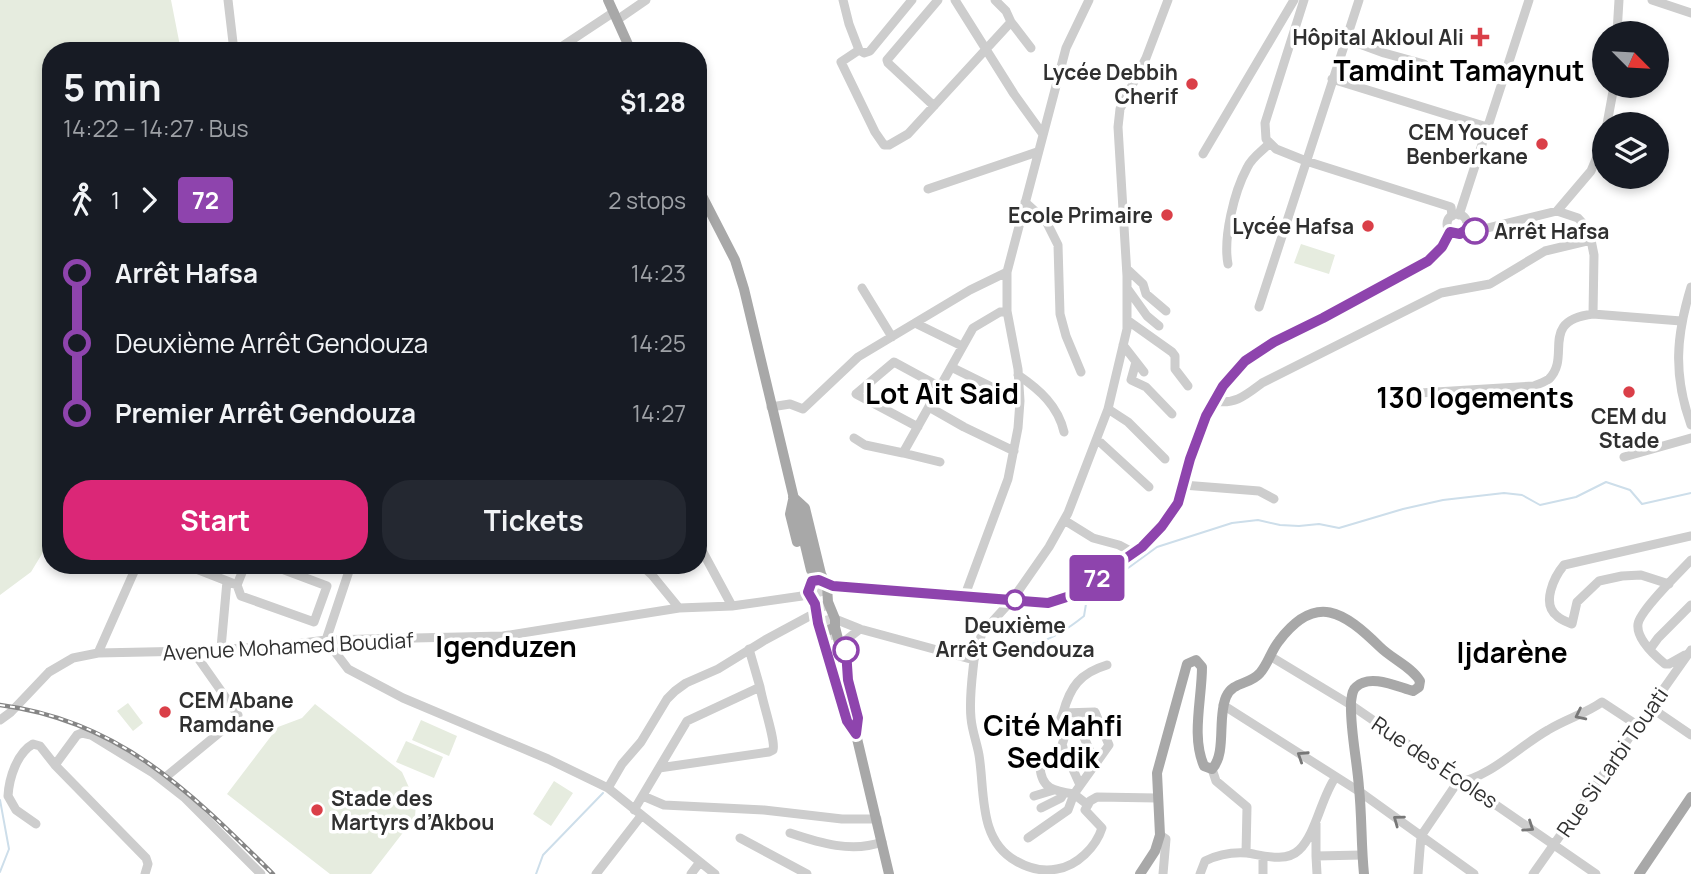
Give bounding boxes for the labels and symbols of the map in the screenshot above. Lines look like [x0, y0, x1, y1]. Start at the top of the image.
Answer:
north arrow [1592, 21, 1670, 98]
place label: Hôpital Akloul Ali [1292, 23, 1464, 51]
marker: Hôpital Akloul Ali [1470, 27, 1490, 47]
district label: Tamdint Tamaynut [1334, 51, 1584, 89]
place label: Lycée Debbih Cherif [1043, 58, 1178, 110]
marker: Lycée Debbih Cherif [1184, 76, 1200, 92]
place label: CEM Youcef Benberkane [1406, 118, 1528, 170]
marker: CEM Youcef Benberkane [1534, 136, 1550, 152]
place label: Ecole Primaire [1008, 201, 1153, 229]
marker: Ecole Primaire [1159, 207, 1175, 223]
place label: Lycée Hafsa [1232, 212, 1354, 240]
place label: Arrêt Hafsa [1494, 217, 1609, 245]
marker: Lycée Hafsa [1360, 218, 1376, 234]
marker: Arrêt Hafsa [1462, 218, 1488, 244]
district label: Lot Ait Said [865, 374, 1019, 412]
district label: 130 logements [1376, 378, 1574, 416]
marker: CEM du Stade [1621, 384, 1637, 400]
place label: CEM du Stade [1591, 402, 1667, 454]
line badge: 72 [1066, 555, 1128, 601]
marker: Deuxième Arrêt Gendouza [1005, 590, 1025, 610]
place label: Deuxième Arrêt Gendouza [935, 611, 1095, 663]
street label: Avenue Mohamed Boudiaf [162, 625, 415, 667]
district label: Igenduzen [435, 627, 577, 665]
district label: Ijdarène [1456, 633, 1568, 671]
unlabelled marker [833, 637, 859, 663]
street label: Rue Si Larbi Touati [1550, 682, 1674, 842]
place label: CEM Abane Ramdane [179, 686, 294, 738]
marker: CEM Abane Ramdane [157, 704, 173, 720]
district label: Cité Mahfi Seddik [983, 706, 1123, 776]
one-way arrow [1575, 707, 1587, 721]
street label: Rue des Écoles [1367, 710, 1503, 814]
one-way arrow [1297, 752, 1310, 765]
place label: Stade des Martyrs d’Akbou [331, 784, 494, 836]
marker: Stade des Martyrs d’Akbou [309, 802, 325, 818]
one-way arrow [1393, 816, 1406, 828]
one-way arrow [1521, 819, 1534, 831]

